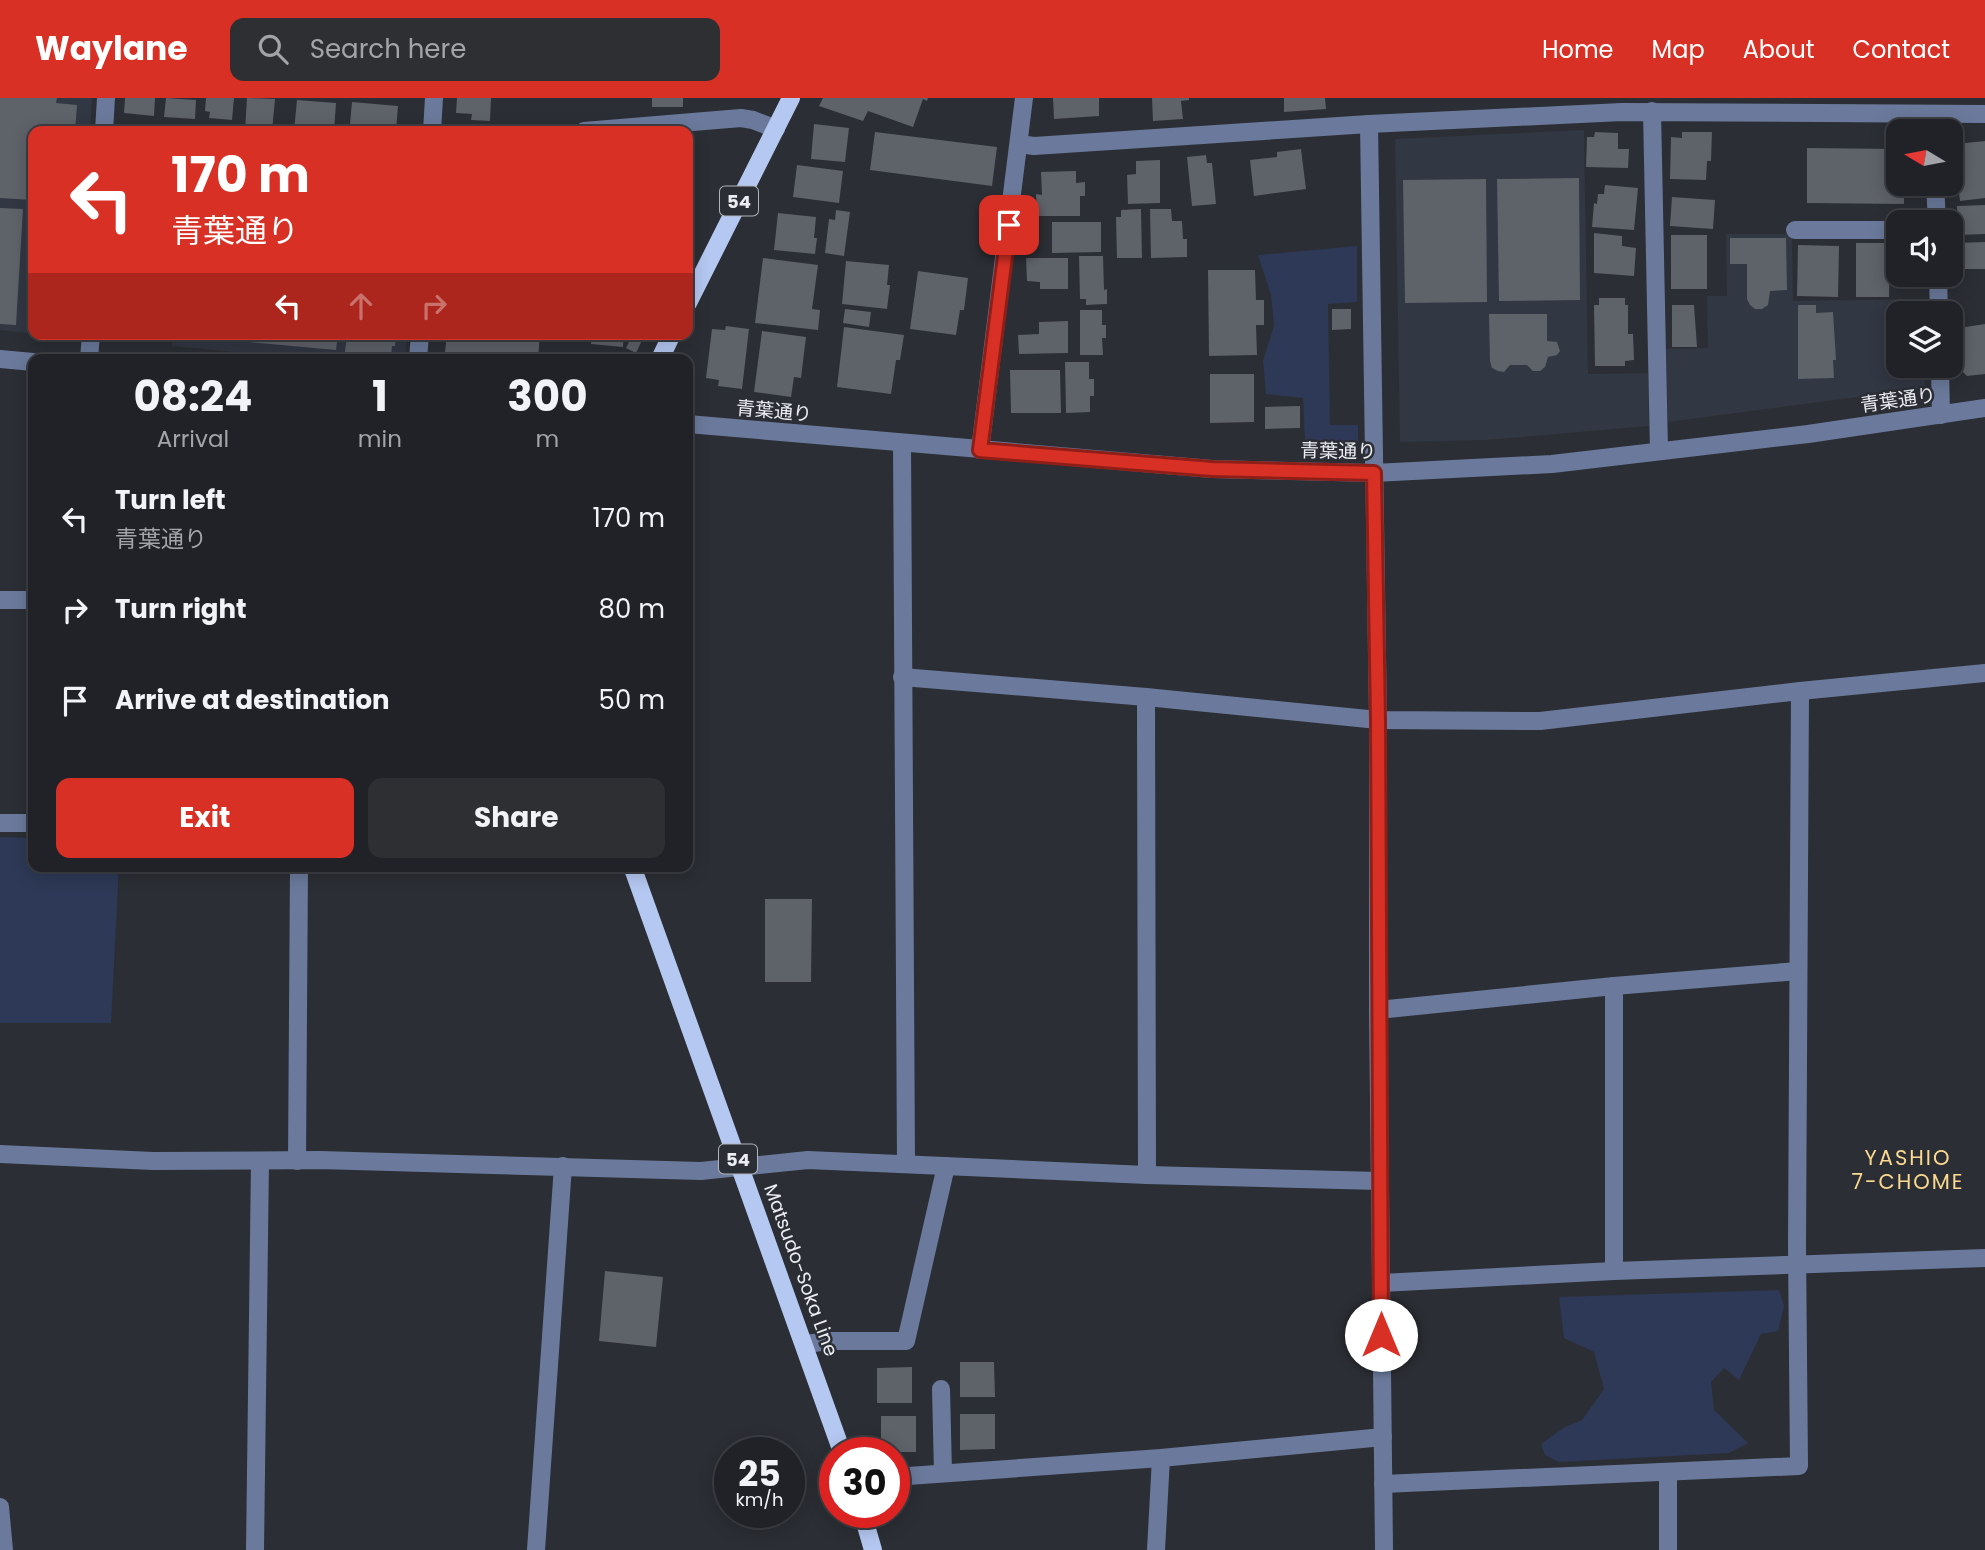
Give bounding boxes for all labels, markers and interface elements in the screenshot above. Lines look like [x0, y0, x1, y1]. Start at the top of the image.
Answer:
search box [230, 18, 720, 81]
text: Waylane [35, 25, 188, 72]
icon: search [254, 30, 292, 68]
text: Search here [310, 31, 466, 67]
text: Home [1542, 33, 1614, 66]
text: Map [1652, 33, 1705, 66]
text: About [1743, 33, 1814, 66]
text: Contact [1852, 33, 1950, 66]
north arrow [1886, 119, 1964, 196]
map controls [1886, 119, 1963, 378]
text: 170 m [171, 141, 310, 209]
icon: left [56, 154, 147, 245]
road number: 54 [720, 186, 758, 216]
pin [979, 195, 1039, 255]
icon: arrive [990, 206, 1028, 244]
text: 青葉通り [171, 208, 299, 253]
button: sound [1886, 210, 1963, 287]
icon: left [269, 287, 307, 325]
icon: ahead [342, 287, 380, 325]
icon: right [415, 287, 453, 325]
button: layers [1886, 301, 1963, 378]
text: 08:24 [133, 367, 252, 426]
text: 1 [372, 367, 388, 426]
text: 300 [507, 367, 588, 426]
street label: 青葉通り [1858, 381, 1938, 419]
street label: 青葉通り [735, 394, 813, 428]
text: Arrival [157, 423, 229, 455]
text: min [358, 423, 402, 455]
text: m [536, 423, 559, 455]
street label: 青葉通り [1300, 437, 1376, 465]
text: Turn left [115, 482, 226, 518]
icon: left [56, 500, 94, 538]
text: 170 m [592, 500, 665, 536]
text: 青葉通り [115, 523, 207, 555]
icon: right [56, 591, 94, 629]
text: Turn right [115, 591, 247, 627]
text: 80 m [599, 591, 665, 627]
icon: arrive [56, 682, 94, 720]
text: Arrive at destination [115, 682, 390, 718]
text: 50 m [599, 682, 665, 718]
button: Exit [56, 778, 354, 858]
button: Share [368, 778, 665, 858]
district label: YASHIO 7-CHOME [1851, 1143, 1965, 1196]
road number: 54 [719, 1144, 757, 1174]
street label: Matsudo-Soka Line [757, 1180, 845, 1360]
position arrow [1344, 1298, 1418, 1372]
speed limit sign: 30 [819, 1437, 910, 1528]
text: 25 [738, 1449, 781, 1498]
text: km/h [736, 1487, 783, 1512]

